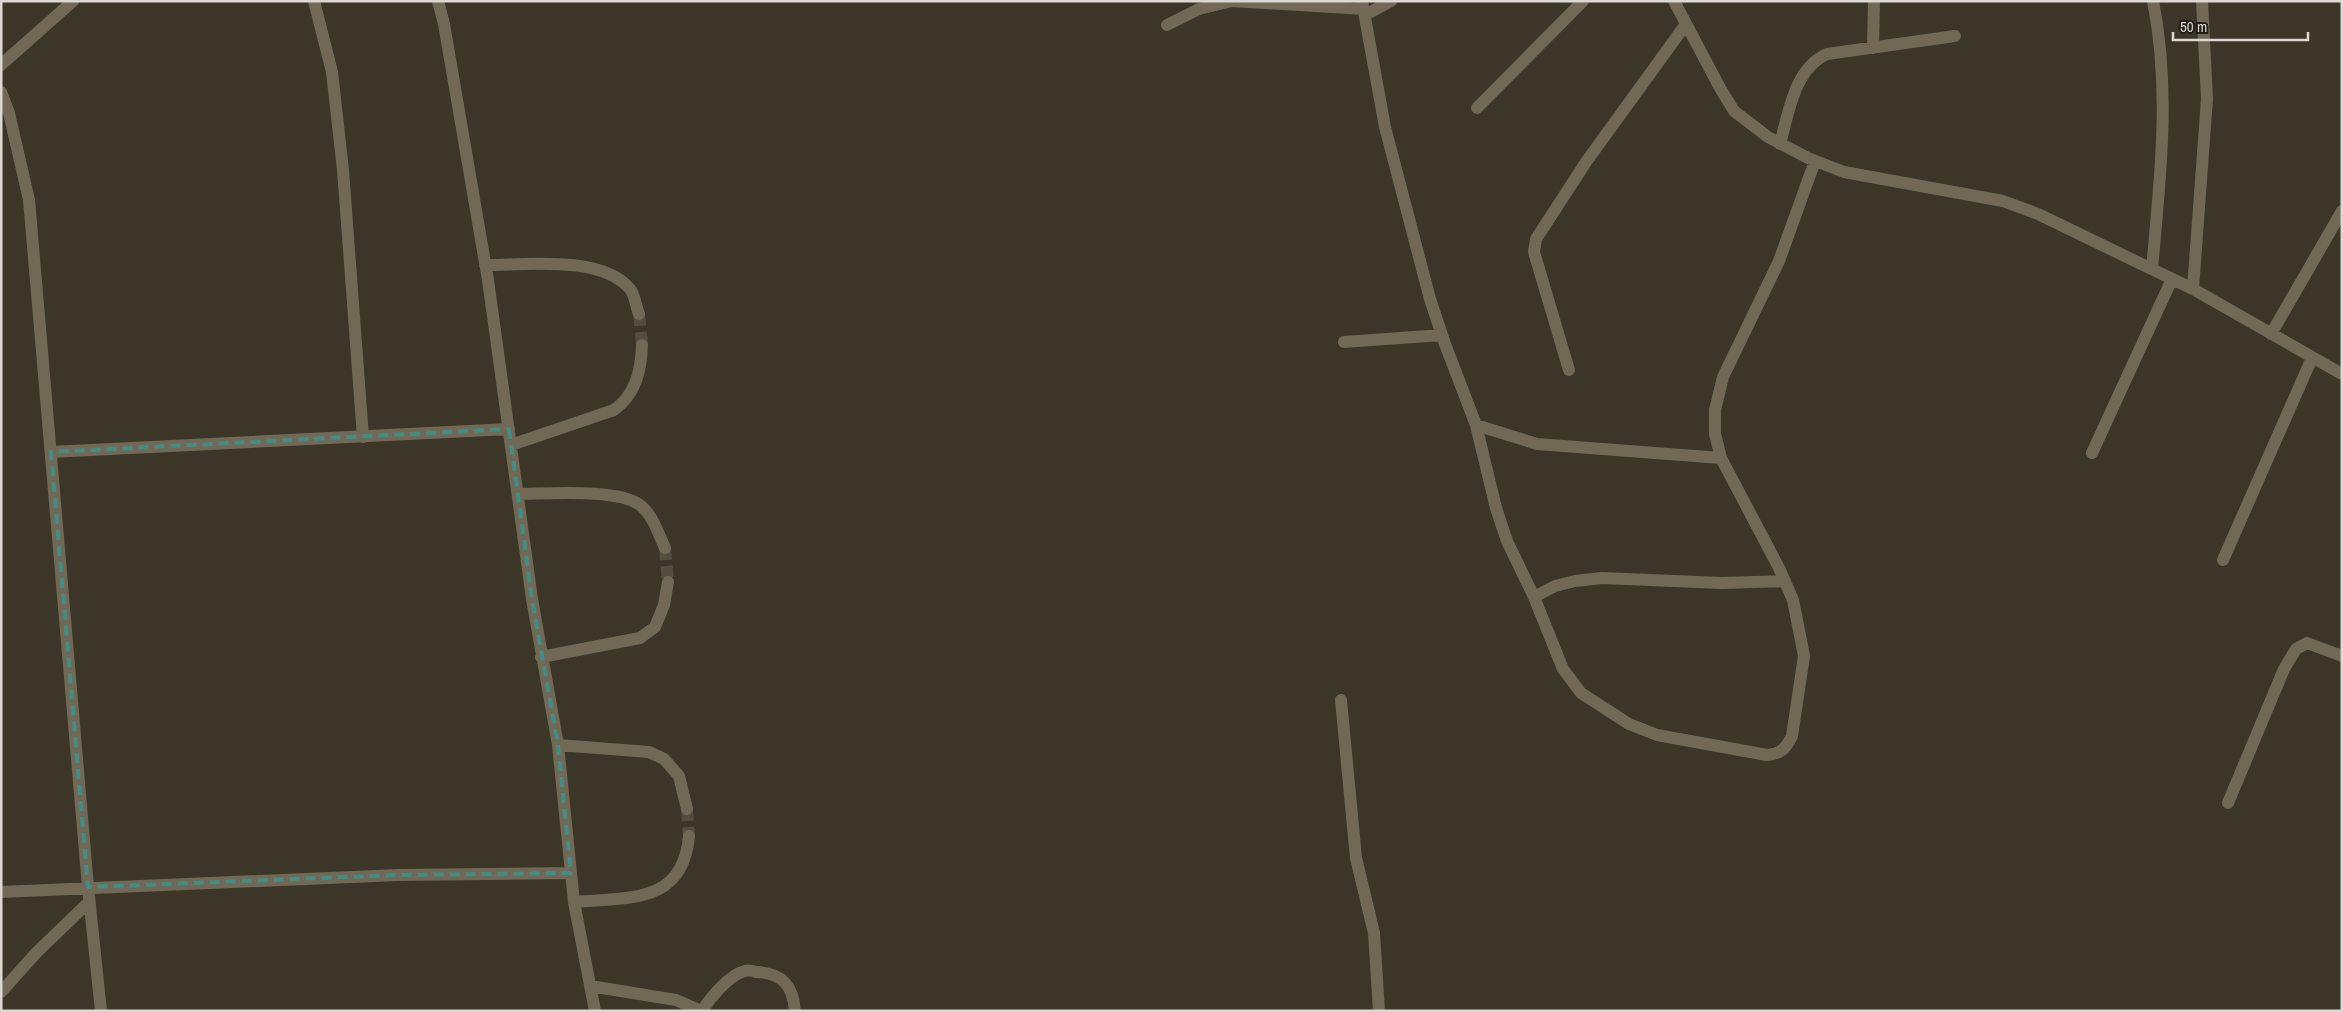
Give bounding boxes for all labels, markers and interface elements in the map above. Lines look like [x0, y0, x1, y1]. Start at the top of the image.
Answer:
scale bar [2173, 10, 2308, 42]
text: 50 m [2180, 16, 2207, 37]

